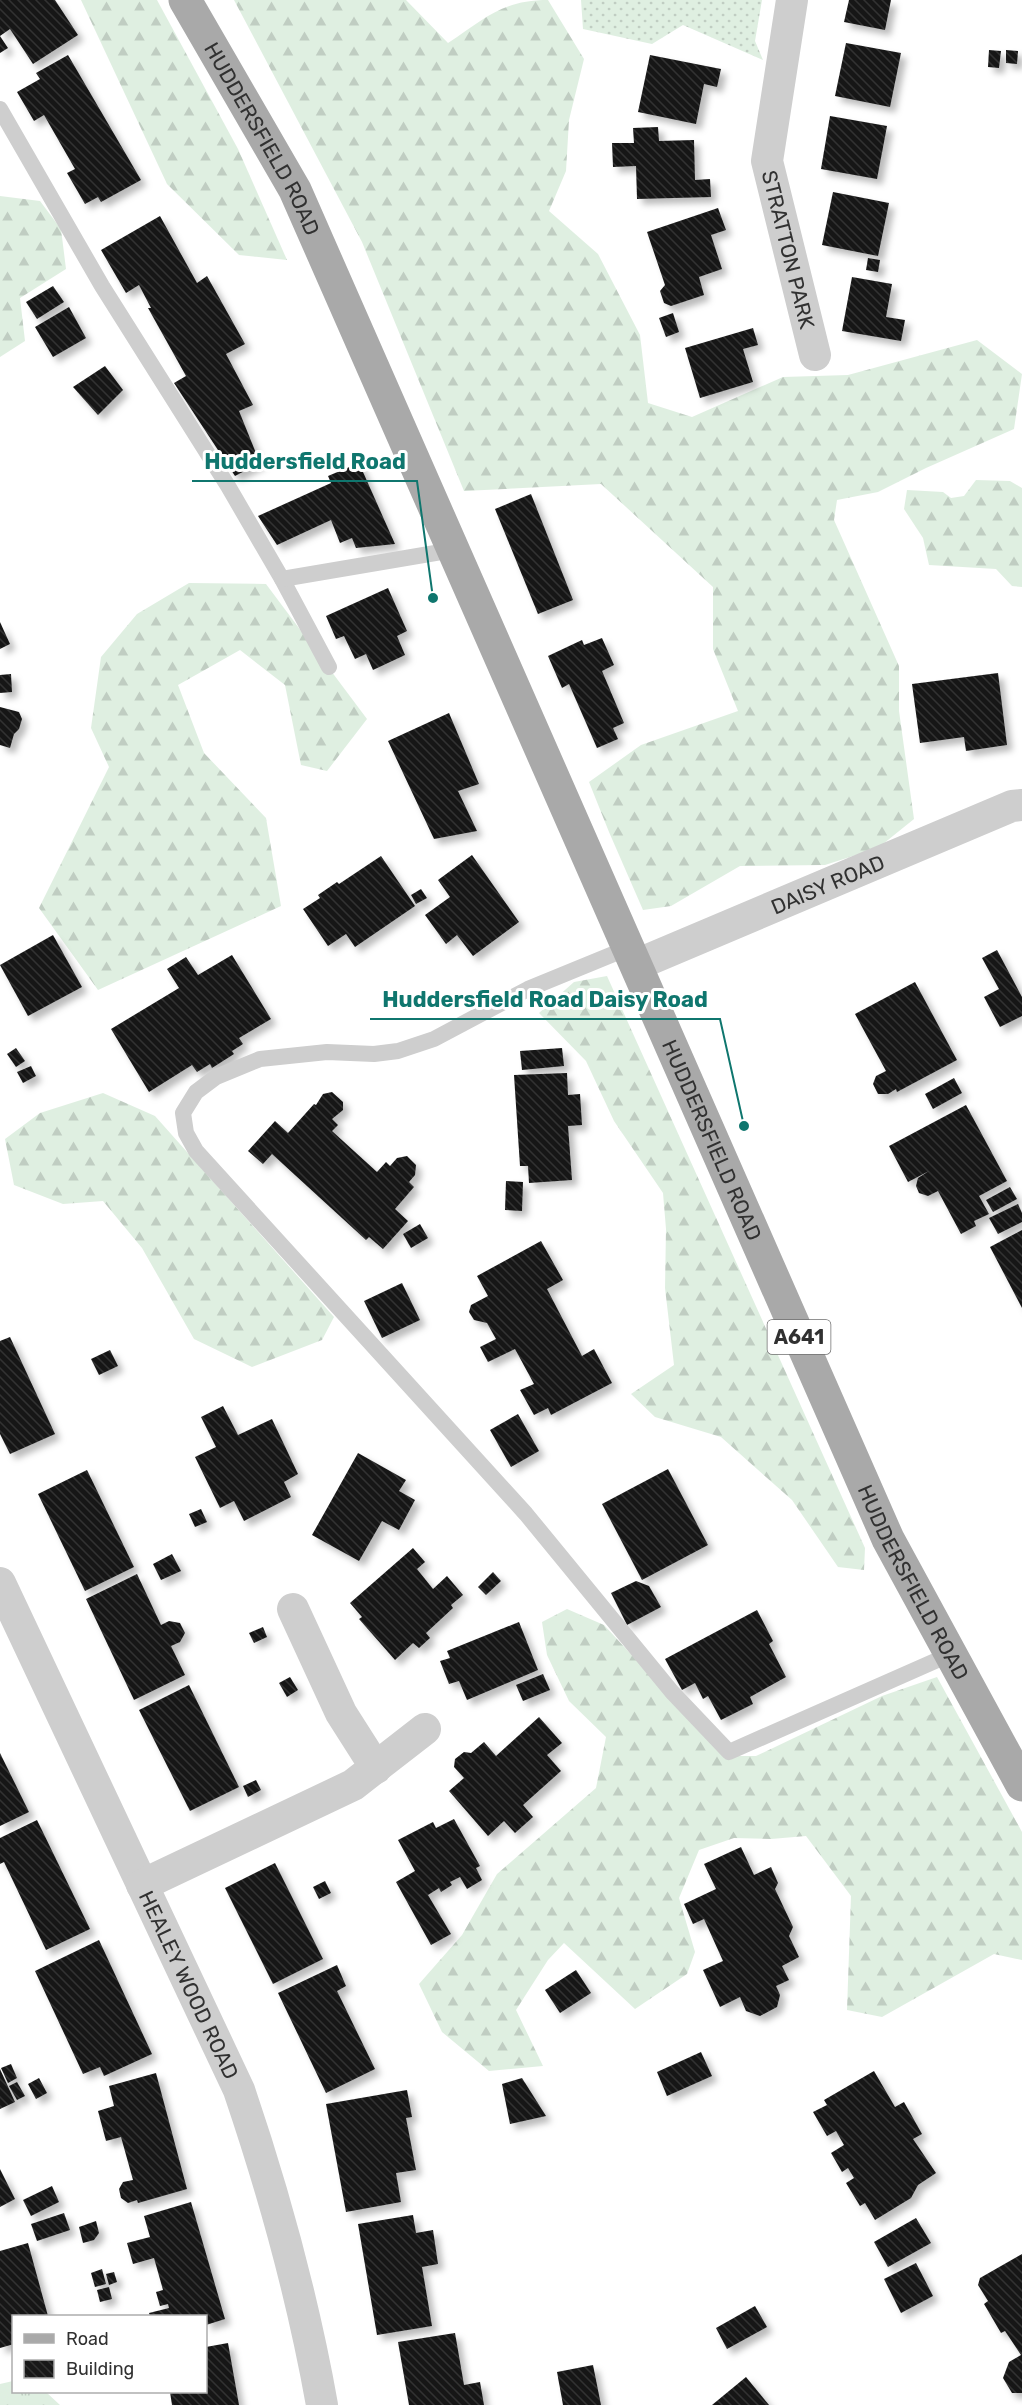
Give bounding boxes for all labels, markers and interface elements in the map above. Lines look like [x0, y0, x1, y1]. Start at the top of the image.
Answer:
street label: HUDDERSFIELD ROAD [200, 38, 326, 239]
street label: STRATTON PARK [757, 168, 821, 332]
callout: Huddersfield Road [192, 441, 417, 481]
text: Huddersfield Road [204, 448, 406, 475]
street label: DAISY ROAD [767, 849, 888, 919]
callout: Huddersfield Road Daisy Road [370, 979, 720, 1019]
text: Huddersfield Road Daisy Road [382, 986, 708, 1013]
street label: HUDDERSFIELD ROAD [657, 1036, 768, 1244]
road number: A641 [768, 1320, 830, 1354]
street label: HUDDERSFIELD ROAD [853, 1480, 975, 1684]
street label: HEALEY WOOD ROAD [134, 1887, 244, 2083]
legend [12, 2315, 207, 2393]
text: Road [66, 2328, 109, 2350]
text: Building [66, 2358, 134, 2380]

